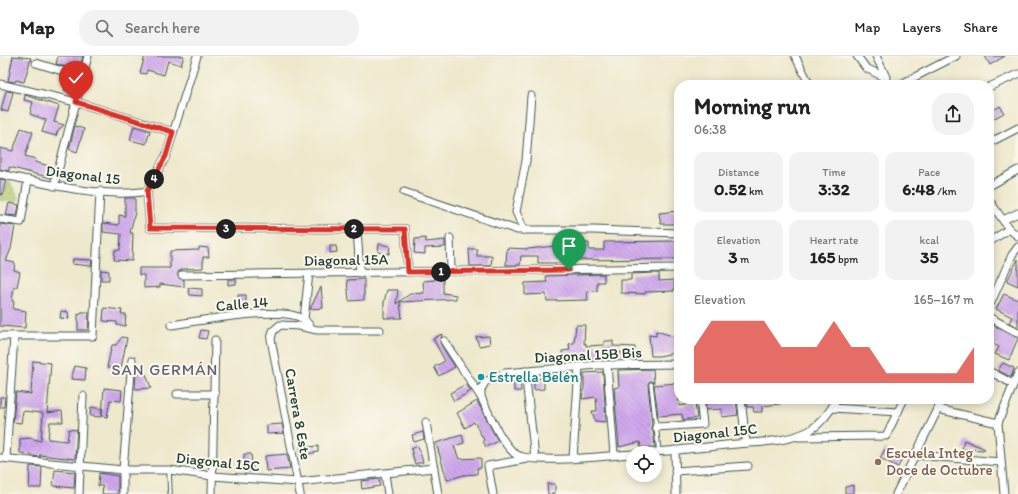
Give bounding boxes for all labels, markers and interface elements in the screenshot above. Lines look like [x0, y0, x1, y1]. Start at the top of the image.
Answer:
search box [79, 10, 359, 46]
text: Map [20, 16, 55, 39]
icon: search [93, 17, 115, 39]
text: Search here [125, 19, 200, 37]
text: Map [855, 19, 880, 36]
text: Layers [902, 19, 941, 36]
text: Share [963, 19, 998, 36]
pin [59, 61, 93, 102]
icon: check [65, 67, 87, 89]
text: Morning run [694, 93, 810, 120]
button: share [932, 93, 974, 135]
text: 06:38 [694, 122, 726, 137]
street label: Diagonal 15 [45, 162, 121, 189]
text: Distance [718, 166, 759, 179]
text: Time [822, 166, 846, 179]
text: Pace [918, 166, 940, 179]
pin: 4 [144, 169, 164, 189]
text: 4 [151, 172, 157, 185]
text: 0.52 [714, 179, 746, 199]
text: 3:32 [818, 179, 850, 199]
text: 6:48 [902, 179, 935, 199]
text: km [746, 185, 763, 198]
text: /km [935, 185, 957, 198]
pin: 3 [216, 219, 236, 239]
pin: 2 [344, 219, 364, 239]
text: 3 [223, 222, 229, 235]
text: 2 [351, 222, 357, 235]
pin [552, 229, 586, 270]
text: Elevation [717, 234, 761, 247]
text: Heart rate [810, 234, 858, 247]
text: kcal [920, 234, 939, 247]
icon: arrive [558, 235, 580, 257]
text: 3 [728, 247, 737, 267]
text: 165 [810, 247, 835, 267]
text: 35 [920, 247, 938, 267]
street label: Diagonal 15A [304, 250, 389, 270]
text: m [737, 253, 749, 266]
text: bpm [835, 253, 858, 266]
pin: 1 [431, 262, 451, 282]
text: 1 [438, 265, 444, 278]
text: Elevation [694, 292, 746, 307]
text: 165–167 m [914, 292, 974, 307]
street label: Calle 14 [215, 293, 269, 315]
street label: Diagonal 15B Bis [534, 343, 643, 367]
district label: SAN GERMÁN [112, 360, 218, 379]
street label: Carrera 8 Este [281, 367, 315, 461]
place label: Estrella Belén [489, 368, 579, 386]
marker: Estrella Belén [476, 372, 486, 382]
street label: Diagonal 15C [672, 420, 758, 446]
place label: Escuela Integ Doce de Octubre [886, 444, 993, 479]
map controls [626, 446, 662, 482]
button: locate [626, 446, 662, 482]
street label: Diagonal 15C [175, 449, 261, 475]
marker: Escuela Integ Doce de Octubre [873, 457, 883, 467]

